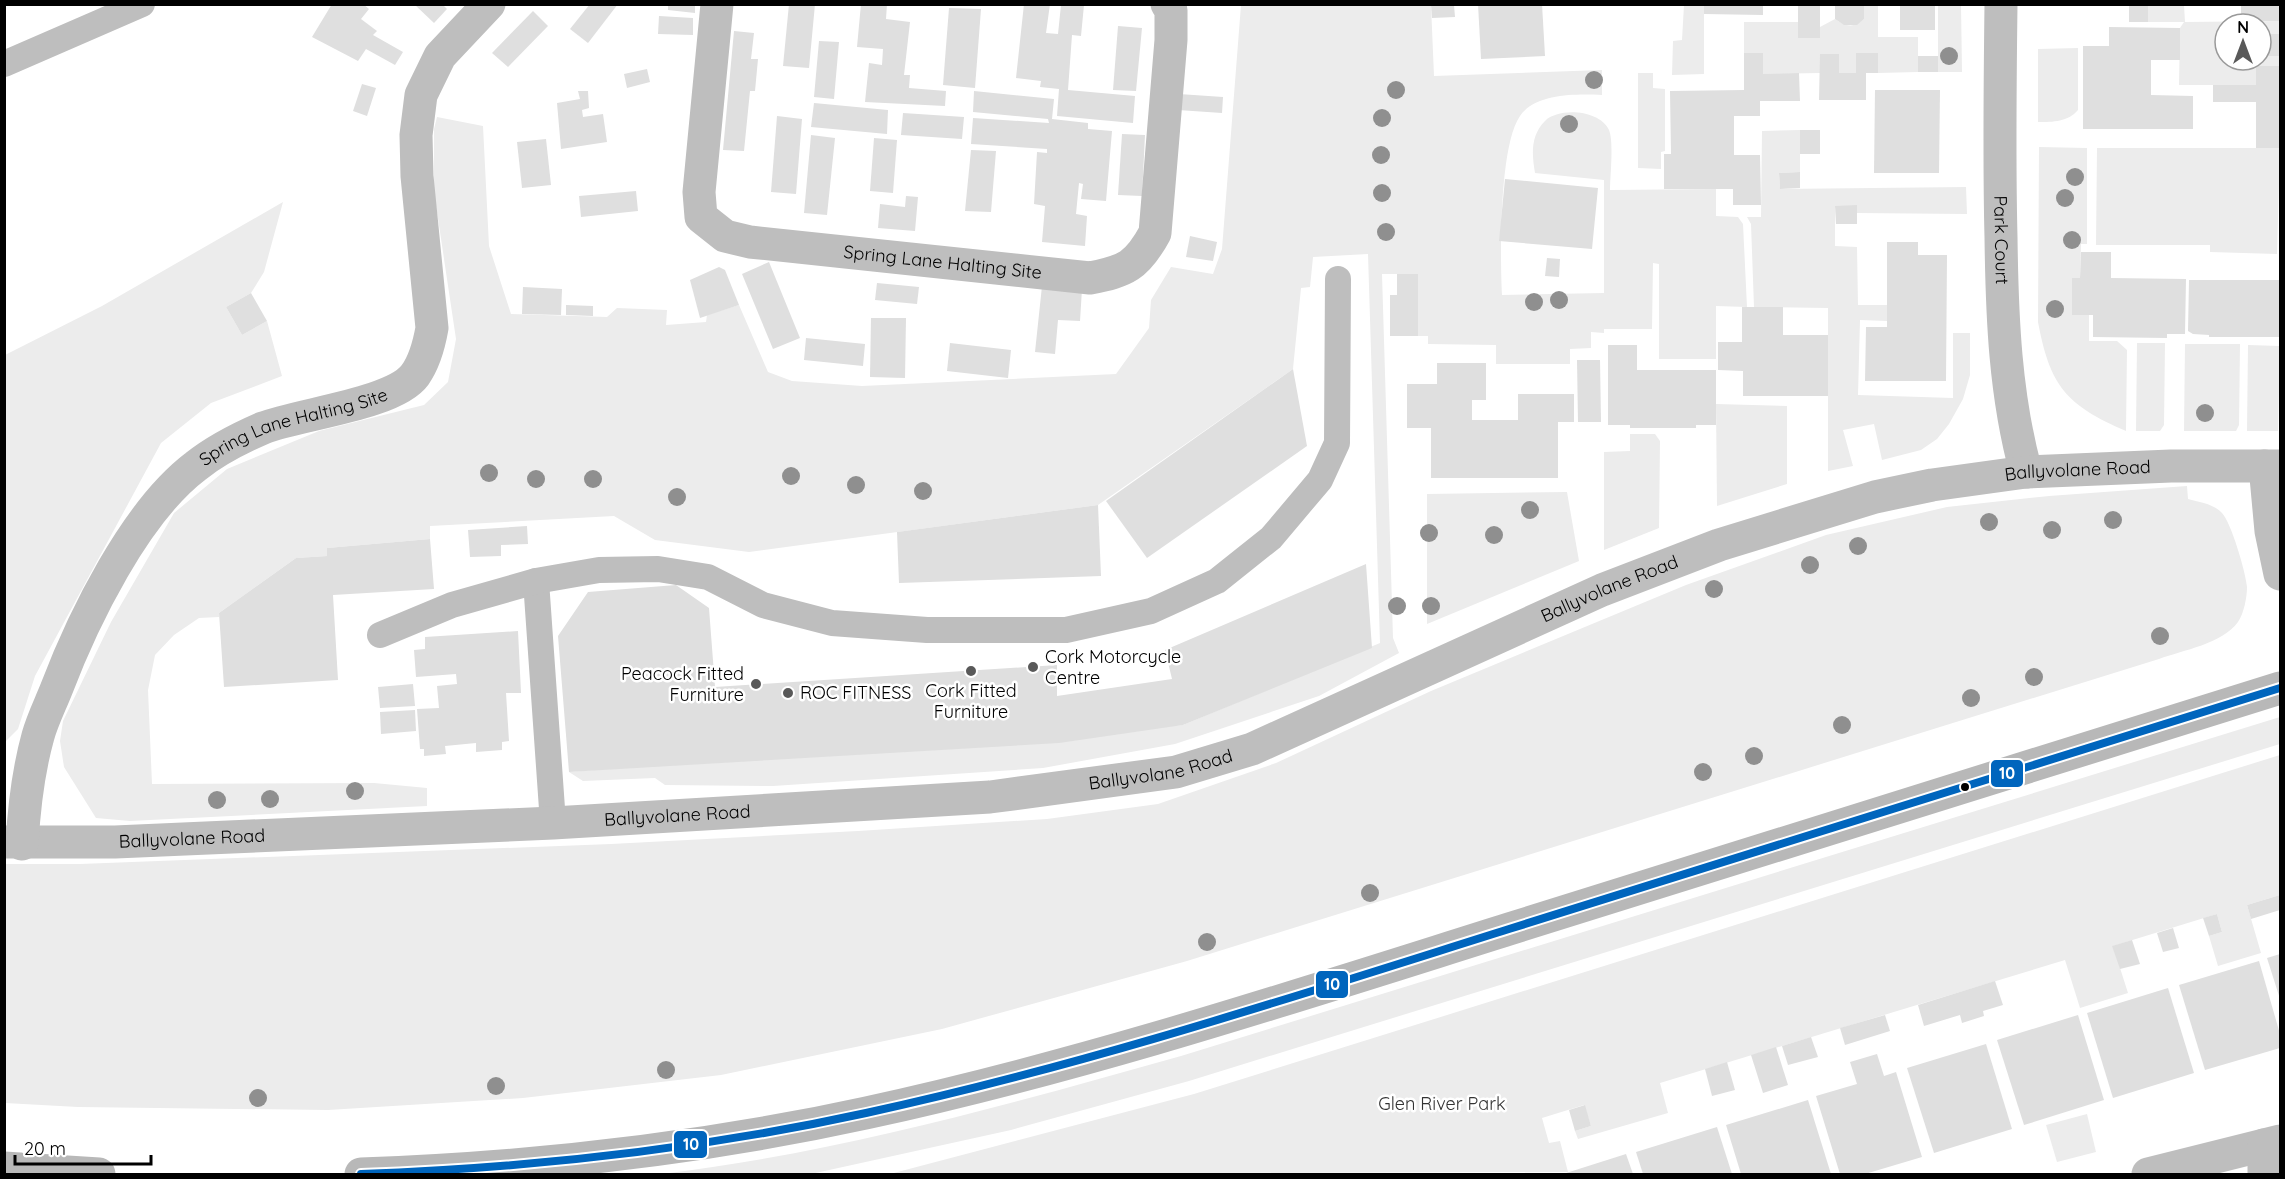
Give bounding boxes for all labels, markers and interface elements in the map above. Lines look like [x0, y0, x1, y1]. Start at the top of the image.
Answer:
north arrow [2213, 12, 2273, 72]
text: N [2237, 17, 2249, 37]
street label: Park Court [1989, 195, 2014, 285]
street label: Spring Lane Halting Site [843, 240, 1043, 284]
street label: Spring Lane Halting Site [194, 383, 391, 471]
street label: Ballyvolane Road [2003, 455, 2151, 486]
street label: Ballyvolane Road [1537, 550, 1681, 627]
place label: Cork Motorcycle Centre [1045, 645, 1181, 689]
marker: Cork Motorcycle Centre [1026, 660, 1040, 674]
place label: Peacock Fitted Furniture [621, 662, 744, 706]
marker: Cork Fitted Furniture [964, 664, 978, 678]
marker: Peacock Fitted Furniture [749, 677, 763, 691]
place label: Cork Fitted Furniture [925, 679, 1017, 723]
place label: ROC FITNESS [800, 681, 911, 704]
marker: ROC FITNESS [781, 686, 795, 700]
street label: Ballyvolane Road [1087, 744, 1235, 795]
line badge: 10 [1990, 759, 2024, 788]
text: 10 [1999, 763, 2015, 783]
unlabelled marker [1959, 781, 1971, 793]
street label: Ballyvolane Road [604, 799, 751, 831]
street label: Ballyvolane Road [118, 824, 266, 853]
line badge: 10 [1315, 970, 1349, 999]
text: 10 [1324, 974, 1340, 994]
park label: Glen River Park [1378, 1092, 1506, 1115]
scale bar [15, 1128, 152, 1166]
line badge: 10 [673, 1130, 708, 1159]
text: 10 [683, 1134, 699, 1154]
text: 20 m [24, 1137, 66, 1160]

